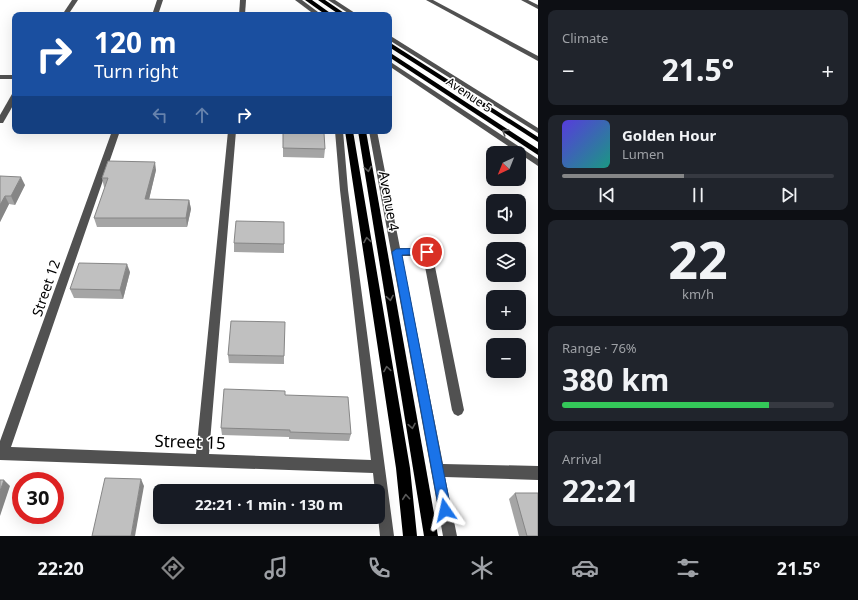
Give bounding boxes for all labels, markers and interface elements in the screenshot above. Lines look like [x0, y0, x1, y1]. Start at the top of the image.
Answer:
text: 120 m [94, 23, 177, 61]
icon: right [28, 28, 80, 80]
text: Climate [562, 29, 608, 47]
text: 21.5° [662, 49, 734, 90]
text: − [562, 55, 575, 85]
text: + [821, 55, 834, 85]
text: Turn right [94, 59, 178, 83]
street label: Avenue 5 [443, 73, 496, 116]
icon: left [149, 104, 171, 126]
icon: ahead [191, 104, 213, 126]
icon: right [233, 104, 255, 126]
text: Golden Hour [622, 125, 716, 145]
one-way arrow [502, 129, 509, 137]
text: Lumen [622, 145, 664, 163]
north arrow [486, 146, 526, 186]
map controls [486, 146, 526, 378]
one-way arrow [364, 166, 372, 173]
street label: Avenue 4 [375, 169, 404, 233]
icon: previous [596, 184, 618, 206]
icon: pause [687, 184, 709, 206]
icon: next [778, 184, 800, 206]
button: sound [486, 194, 526, 234]
text: 22 [668, 223, 728, 294]
pin [410, 235, 444, 269]
one-way arrow [363, 237, 371, 243]
icon: arrive [416, 241, 438, 263]
button: layers [486, 242, 526, 282]
street label: Street 12 [27, 257, 64, 319]
text: km/h [682, 285, 714, 303]
button: + [486, 290, 526, 330]
one-way arrow [385, 295, 394, 301]
button: − [486, 338, 526, 378]
text: Range · 76% [562, 339, 637, 357]
text: 380 km [562, 359, 669, 400]
one-way arrow [384, 366, 392, 372]
one-way arrow [407, 423, 416, 429]
street label: Street 15 [154, 429, 226, 454]
text: Arrival [562, 450, 602, 468]
text: 22:21 [562, 470, 639, 511]
speed limit sign: 30 [12, 472, 64, 524]
position arrow [424, 489, 466, 531]
text: 22:21 · 1 min · 130 m [195, 494, 343, 514]
one-way arrow [402, 494, 411, 500]
icon: directions [159, 554, 187, 582]
icon: music [262, 554, 290, 582]
icon: phone [365, 554, 393, 582]
icon: climate [468, 554, 496, 582]
icon: car [571, 554, 599, 582]
icon: filters [674, 554, 702, 582]
text: 22:20 [38, 556, 84, 580]
text: 21.5° [777, 556, 820, 580]

